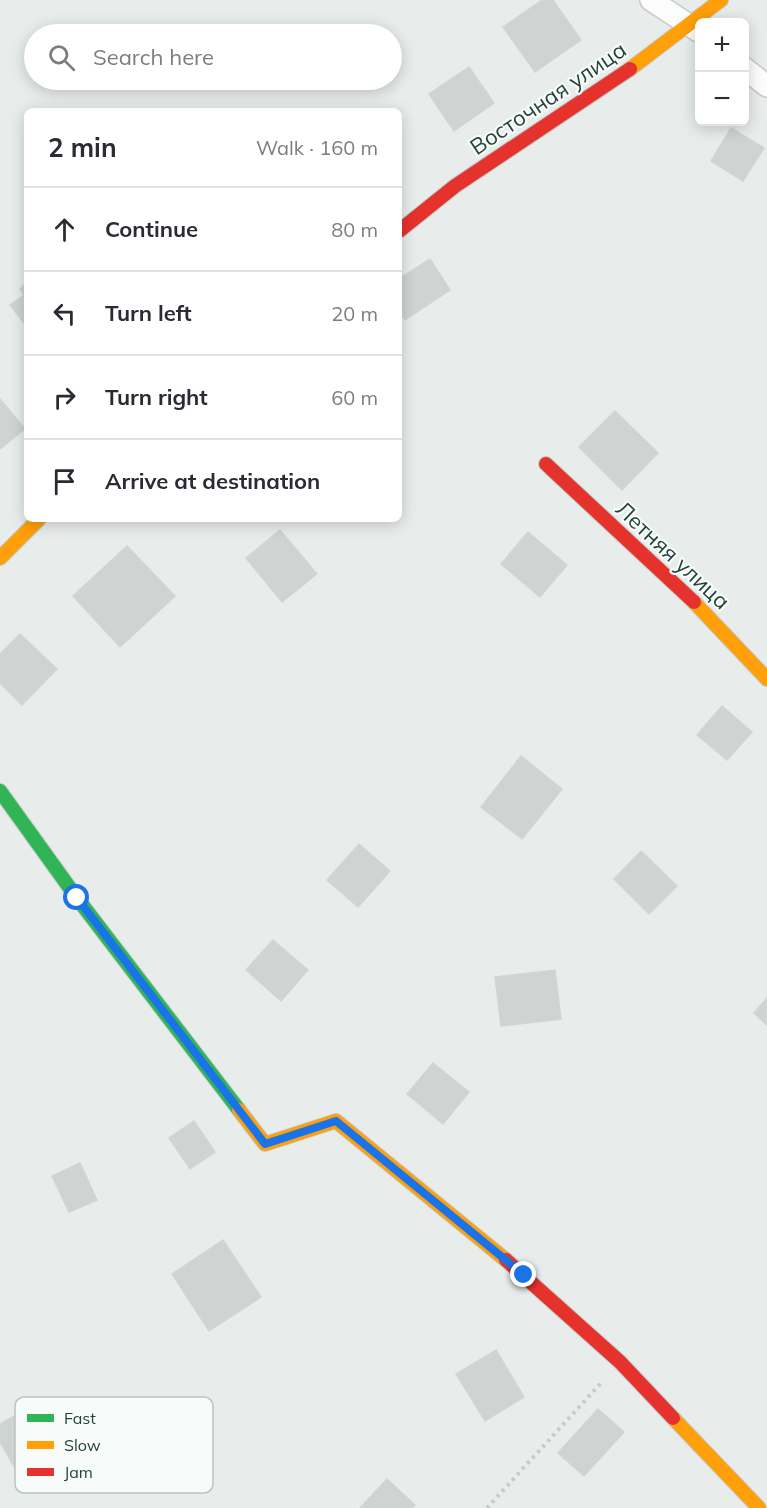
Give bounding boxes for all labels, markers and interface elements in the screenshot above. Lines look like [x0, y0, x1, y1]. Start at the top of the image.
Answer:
map controls [695, 18, 749, 126]
button: + [695, 18, 749, 72]
search box [24, 24, 402, 90]
street label: Восточная улица [465, 35, 631, 161]
icon: search [45, 41, 78, 74]
text: Search here [93, 43, 214, 71]
button: − [695, 72, 749, 126]
text: 2 min [48, 131, 117, 164]
text: Walk · 160 m [256, 135, 378, 160]
icon: ahead [48, 213, 81, 246]
text: Continue [105, 215, 198, 243]
text: 80 m [331, 217, 378, 242]
icon: left [48, 297, 81, 330]
text: Turn left [105, 299, 192, 327]
text: 20 m [331, 301, 378, 326]
icon: right [48, 381, 81, 414]
text: Turn right [105, 383, 208, 411]
text: 60 m [331, 385, 378, 410]
icon: arrive [48, 465, 81, 498]
text: Arrive at destination [105, 467, 320, 495]
street label: Летняя улица [610, 495, 736, 615]
route start [63, 884, 89, 910]
route end [510, 1261, 536, 1287]
legend [15, 1397, 213, 1493]
text: Fast [64, 1408, 96, 1428]
text: Slow [64, 1435, 101, 1455]
text: Jam [64, 1462, 93, 1482]

